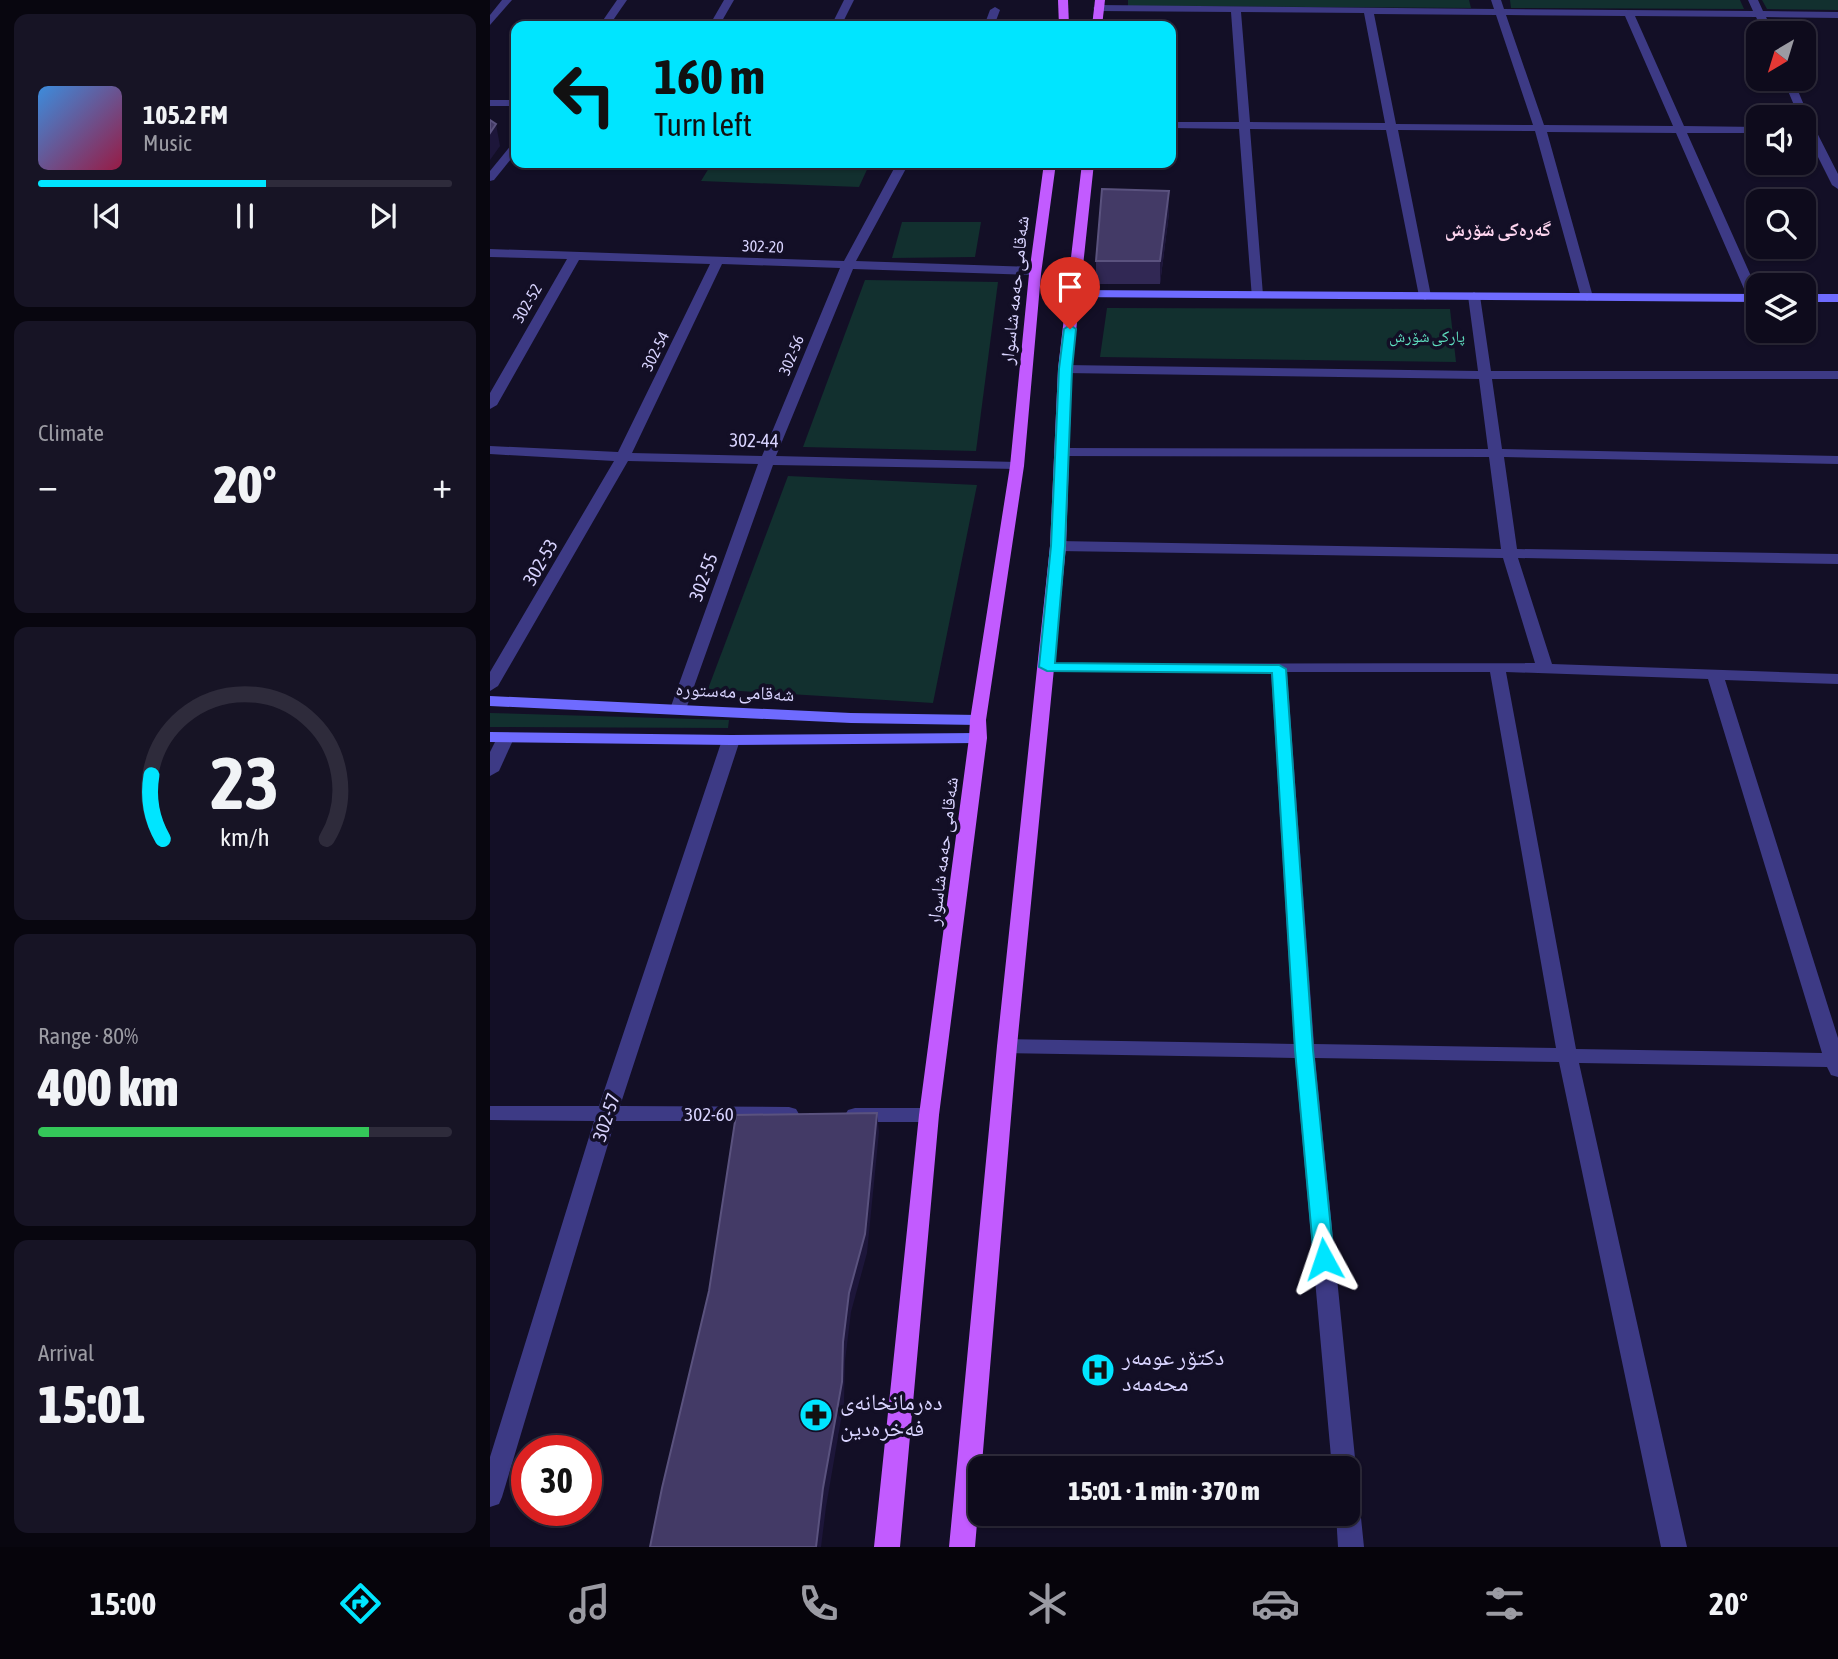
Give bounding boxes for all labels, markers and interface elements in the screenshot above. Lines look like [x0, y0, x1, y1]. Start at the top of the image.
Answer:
north arrow [1746, 21, 1816, 91]
map controls [1746, 21, 1816, 343]
text: 160 m [654, 48, 765, 104]
icon: left [539, 49, 630, 140]
text: 105.2 FM [143, 100, 228, 130]
button: sound [1746, 105, 1816, 175]
text: Turn left [654, 106, 752, 143]
text: Music [143, 130, 191, 156]
button: search [1746, 189, 1816, 259]
icon: previous [88, 197, 126, 235]
icon: pause [226, 197, 264, 235]
icon: next [364, 197, 402, 235]
street label: شەقامی حەمە شاسوار [995, 215, 1034, 366]
district label: گەرەکی شۆرش [1445, 218, 1552, 241]
street label: 302-20 [742, 236, 784, 256]
pin [1040, 257, 1100, 329]
icon: arrive [1051, 268, 1089, 306]
button: layers [1746, 273, 1816, 343]
street label: 302-52 [509, 280, 545, 326]
park label: پارکی شۆرش [1389, 327, 1465, 347]
street label: 302-54 [638, 328, 672, 374]
street label: 302-56 [775, 332, 807, 378]
text: Climate [38, 420, 104, 446]
street label: 302-44 [729, 429, 779, 451]
text: 20° [213, 454, 277, 514]
text: − [38, 463, 58, 506]
text: + [432, 463, 452, 506]
street label: 302-53 [518, 535, 562, 589]
street label: 302-55 [684, 550, 722, 604]
street label: شەقامی مەستورە [675, 677, 795, 706]
text: 23 [211, 742, 279, 825]
street label: شەقامی حەمە شاسوار [922, 776, 963, 928]
text: km/h [220, 823, 270, 851]
text: Range · 80% [38, 1023, 138, 1049]
text: 400 km [38, 1057, 179, 1117]
street label: 302-57 [588, 1090, 624, 1144]
street label: 302-60 [684, 1103, 734, 1125]
position arrow [1287, 1222, 1361, 1296]
text: Arrival [38, 1340, 94, 1366]
place label: دکتۆر عومەر محەمەد [1121, 1344, 1224, 1396]
hospital icon: دکتۆر عومەر محەمەد [1079, 1351, 1117, 1389]
text: 15:01 [38, 1374, 146, 1434]
place label: دەرمانخانەی فەخرەدین [840, 1389, 943, 1442]
pharmacy icon: دەرمانخانەی فەخرەدین [797, 1396, 835, 1434]
speed limit sign: 30 [511, 1435, 602, 1526]
text: 15:01 · 1 min · 370 m [1068, 1476, 1260, 1506]
icon: directions [336, 1579, 385, 1628]
icon: music [565, 1579, 614, 1628]
icon: phone [794, 1579, 843, 1628]
icon: climate [1023, 1579, 1072, 1628]
icon: car [1251, 1579, 1300, 1628]
icon: filters [1480, 1579, 1529, 1628]
text: 15:00 [90, 1585, 156, 1622]
text: 20° [1709, 1585, 1748, 1622]

